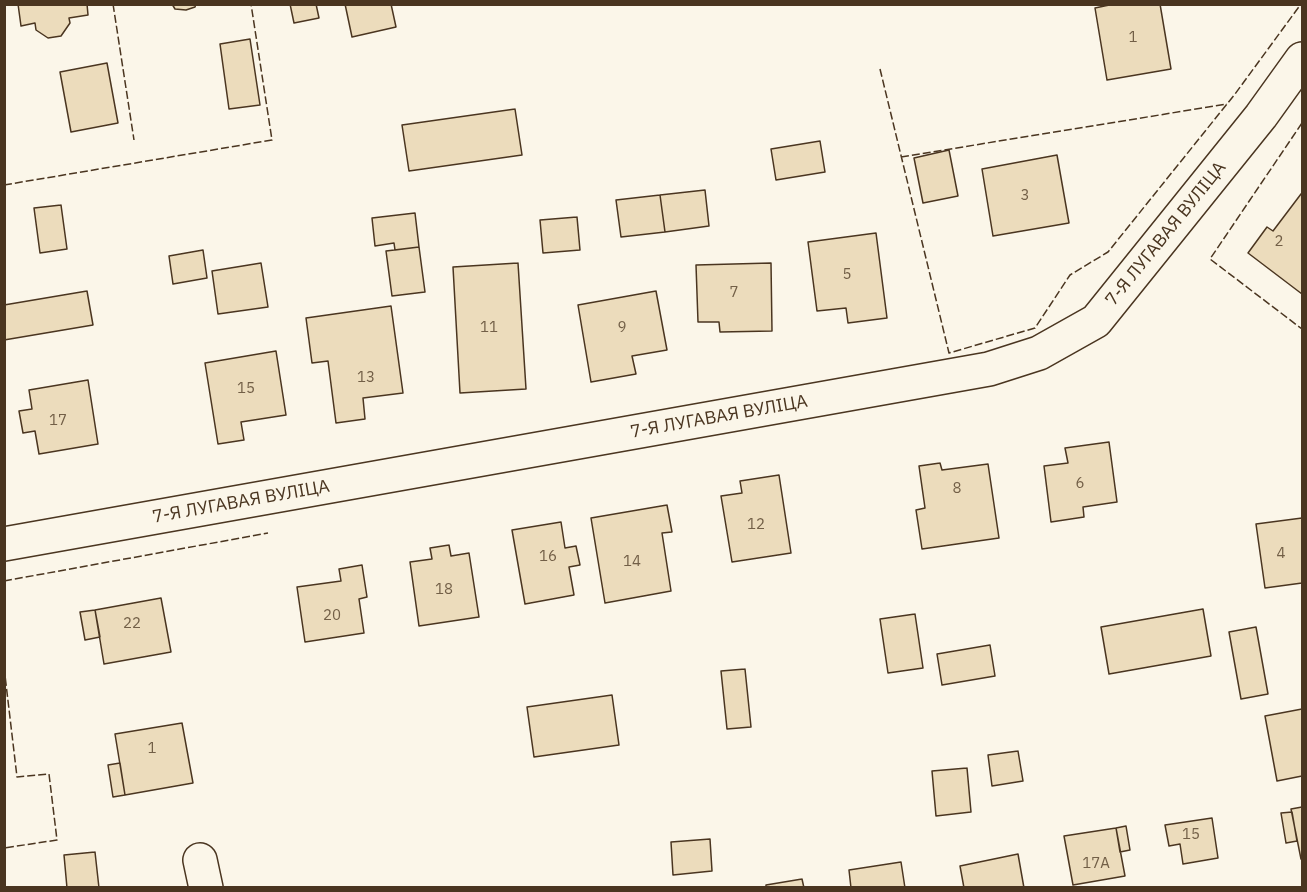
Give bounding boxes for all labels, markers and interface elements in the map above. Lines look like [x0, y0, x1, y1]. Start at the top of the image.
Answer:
house number: 1 [1129, 29, 1137, 47]
street label: 7-Я ЛУГАВАЯ ВУЛІЦА [1101, 157, 1231, 311]
house number: 3 [1021, 187, 1029, 205]
house number: 2 [1275, 233, 1283, 251]
house number: 5 [843, 266, 851, 284]
house number: 7 [730, 284, 738, 302]
house number: 11 [480, 319, 498, 337]
house number: 9 [618, 319, 626, 337]
house number: 13 [357, 369, 375, 387]
house number: 15 [237, 380, 255, 398]
street label: 7-Я ЛУГАВАЯ ВУЛІЦА [629, 391, 809, 443]
house number: 17 [49, 412, 67, 430]
house number: 6 [1076, 475, 1084, 493]
street label: 7-Я ЛУГАВАЯ ВУЛІЦА [151, 476, 331, 528]
house number: 8 [953, 480, 961, 498]
house number: 12 [747, 516, 765, 534]
house number: 4 [1277, 545, 1285, 563]
house number: 16 [539, 548, 557, 566]
house number: 14 [623, 553, 641, 571]
house number: 18 [435, 581, 453, 599]
house number: 20 [323, 607, 341, 625]
house number: 22 [123, 615, 141, 633]
house number: 1 [148, 740, 156, 758]
house number: 15 [1182, 826, 1200, 844]
house number: 17А [1082, 855, 1110, 873]

